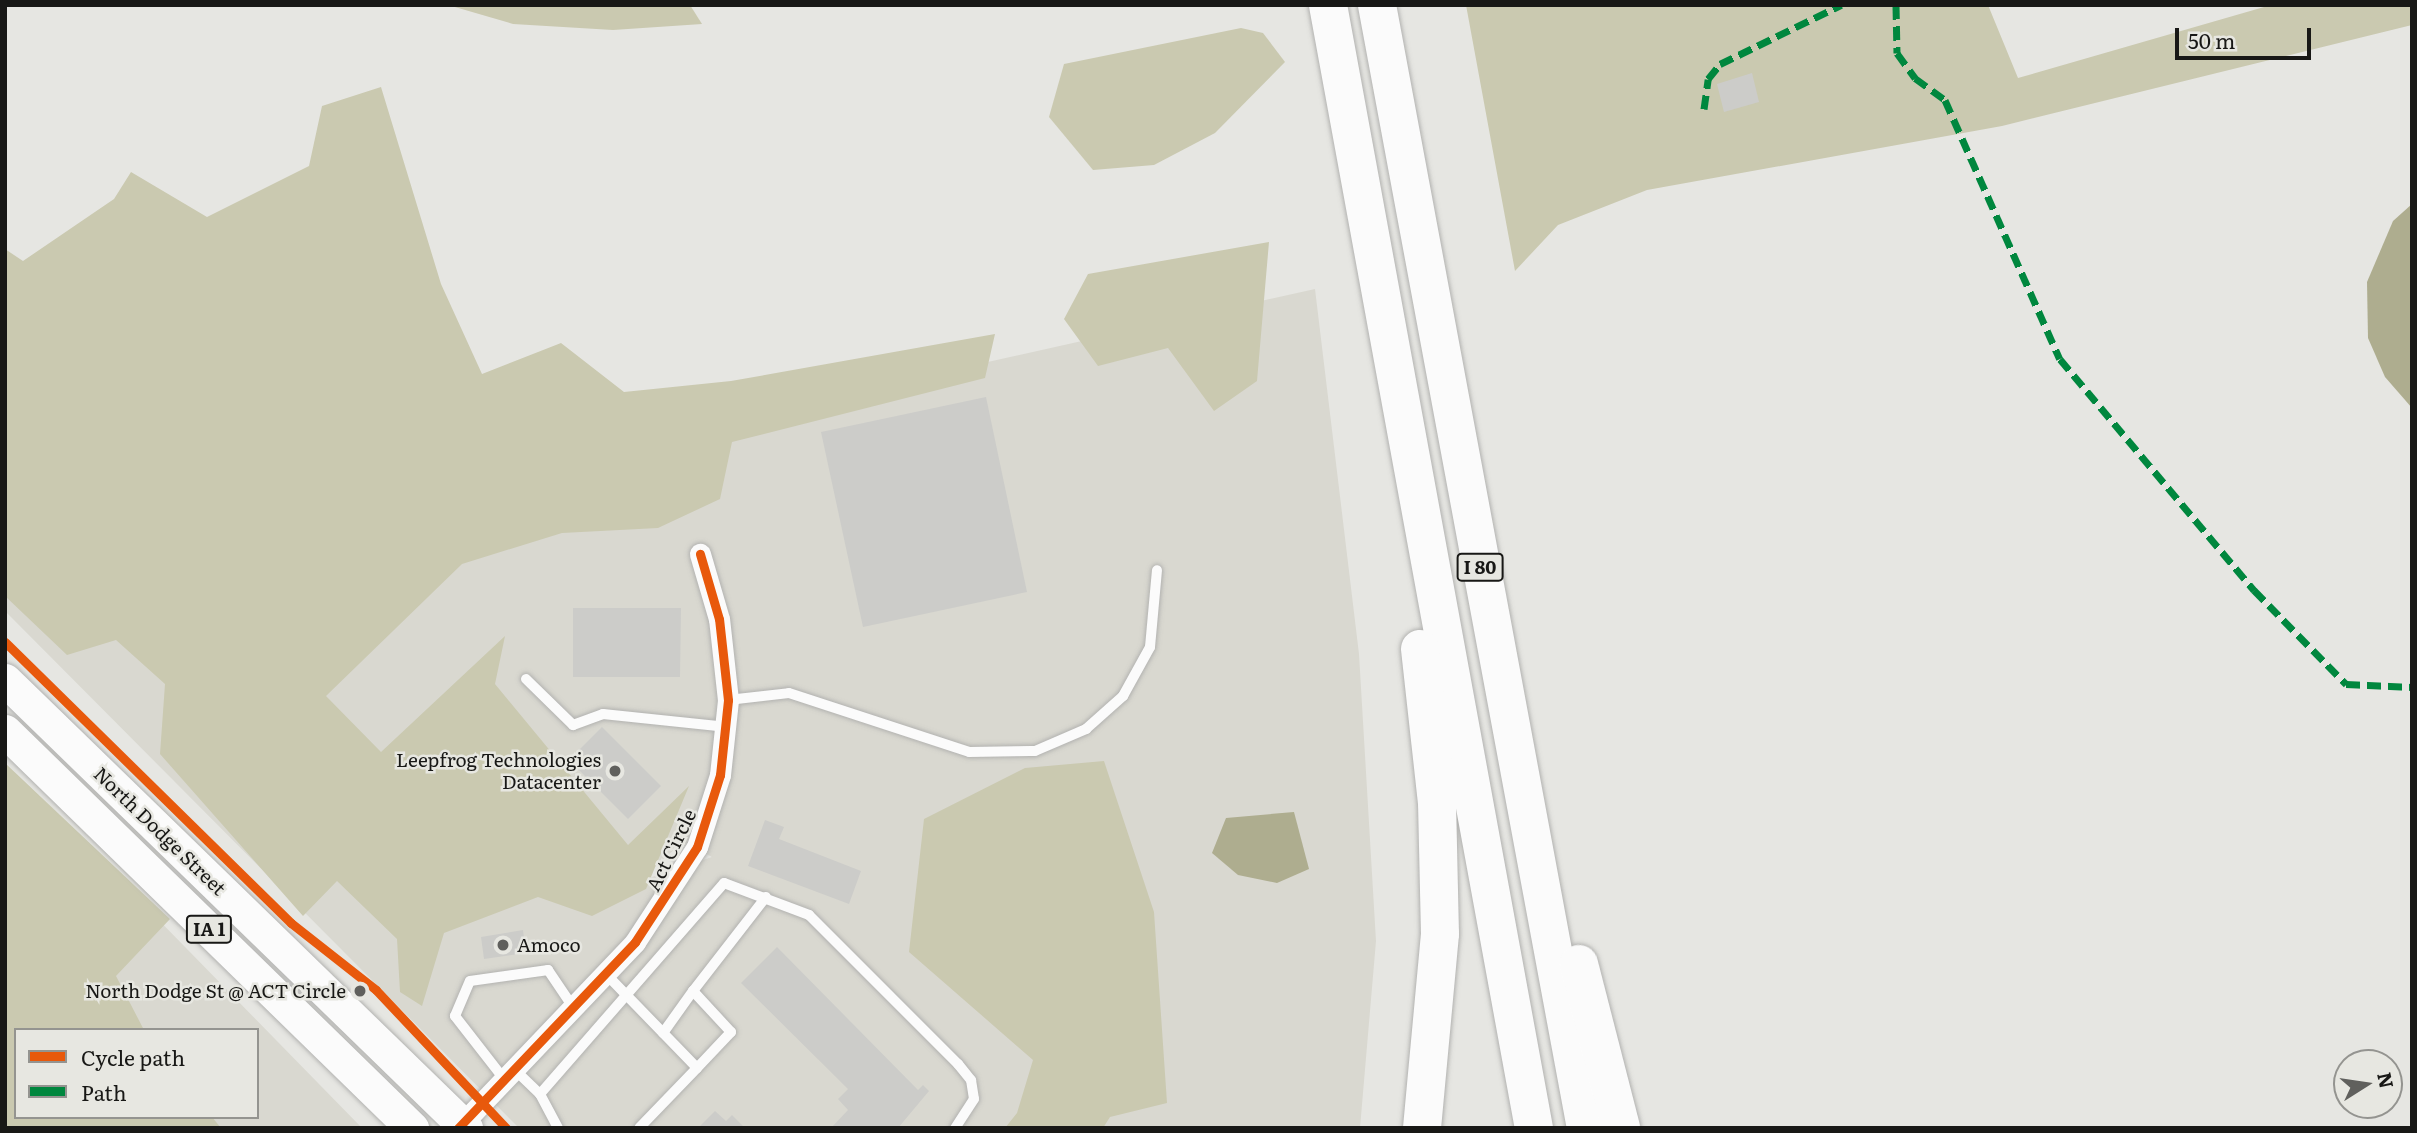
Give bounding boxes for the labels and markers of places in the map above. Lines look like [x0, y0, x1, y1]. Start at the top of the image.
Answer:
place label: Leepfrog Technologies Datacenter [396, 749, 601, 793]
marker: Leepfrog Technologies Datacenter [607, 763, 623, 779]
place label: Amoco [517, 934, 581, 956]
marker: Amoco [495, 937, 511, 953]
place label: North Dodge St @ ACT Circle [85, 980, 346, 1002]
marker: North Dodge St @ ACT Circle [352, 983, 368, 999]

